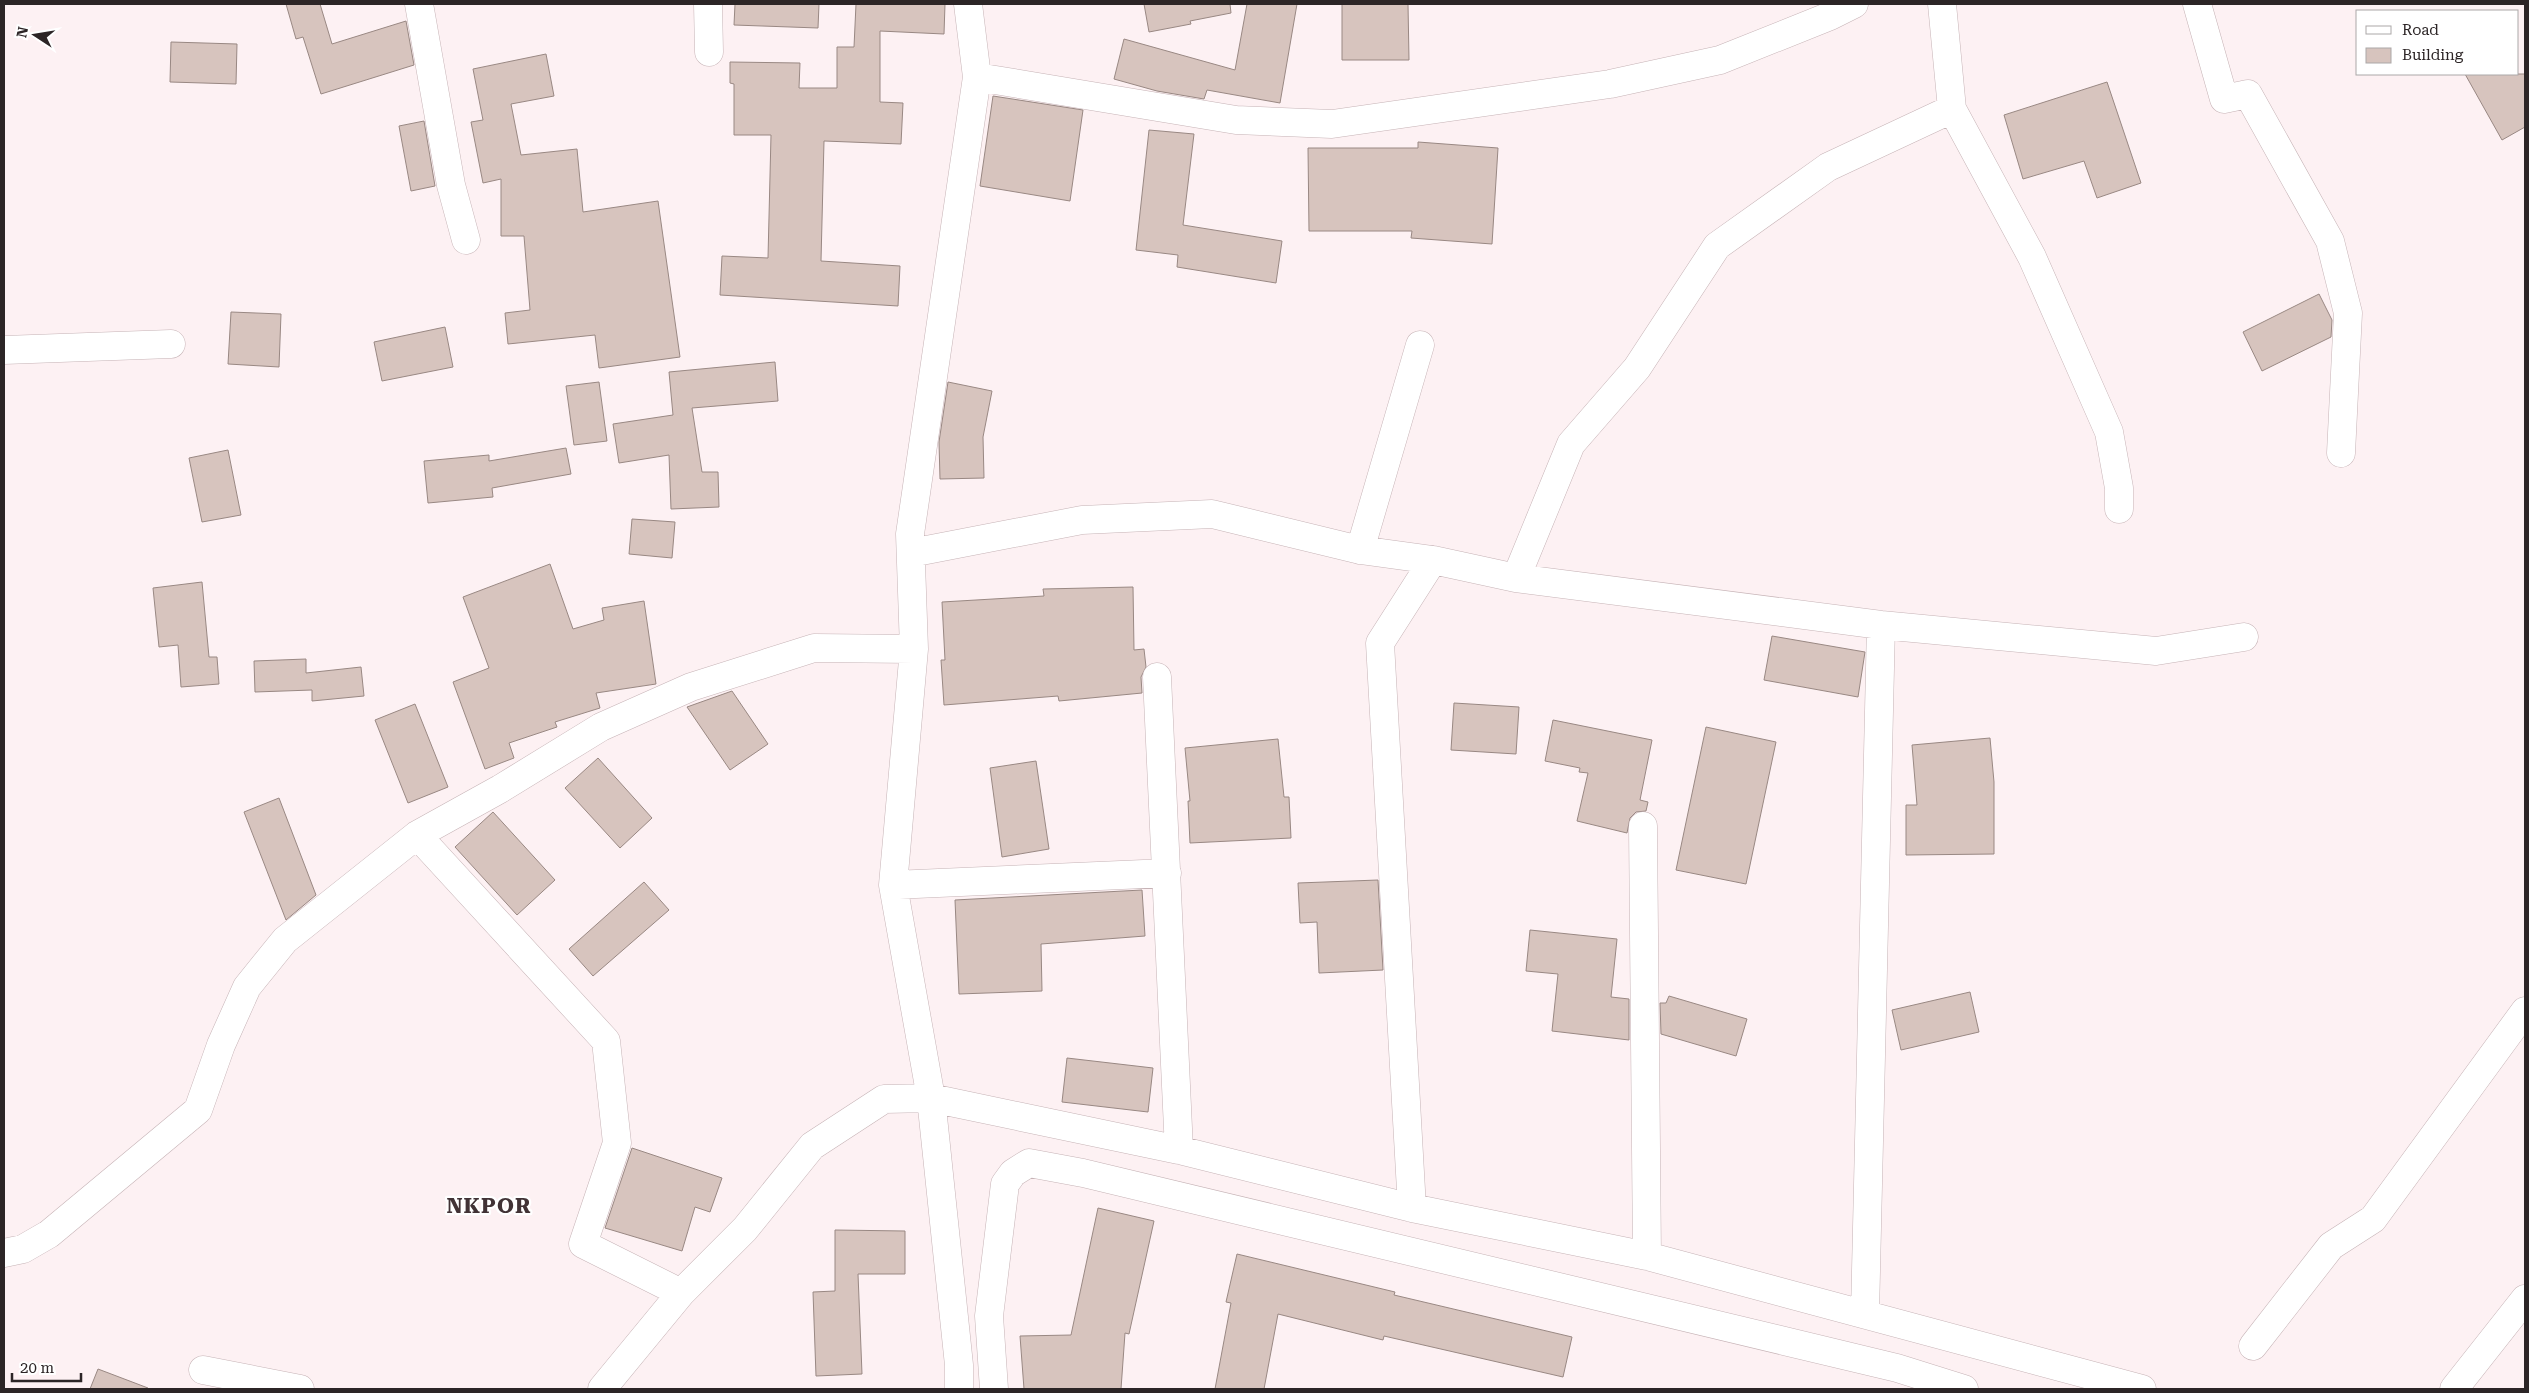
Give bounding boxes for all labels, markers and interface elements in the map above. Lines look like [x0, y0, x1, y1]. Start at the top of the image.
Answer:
north arrow [10, 10, 60, 60]
legend [2356, 10, 2519, 75]
text: Road [2402, 21, 2439, 39]
text: N [13, 25, 31, 39]
text: Building [2402, 46, 2464, 64]
district label: NKPOR [446, 1194, 532, 1218]
scale bar [12, 1350, 81, 1382]
text: 20 m [20, 1359, 55, 1377]

